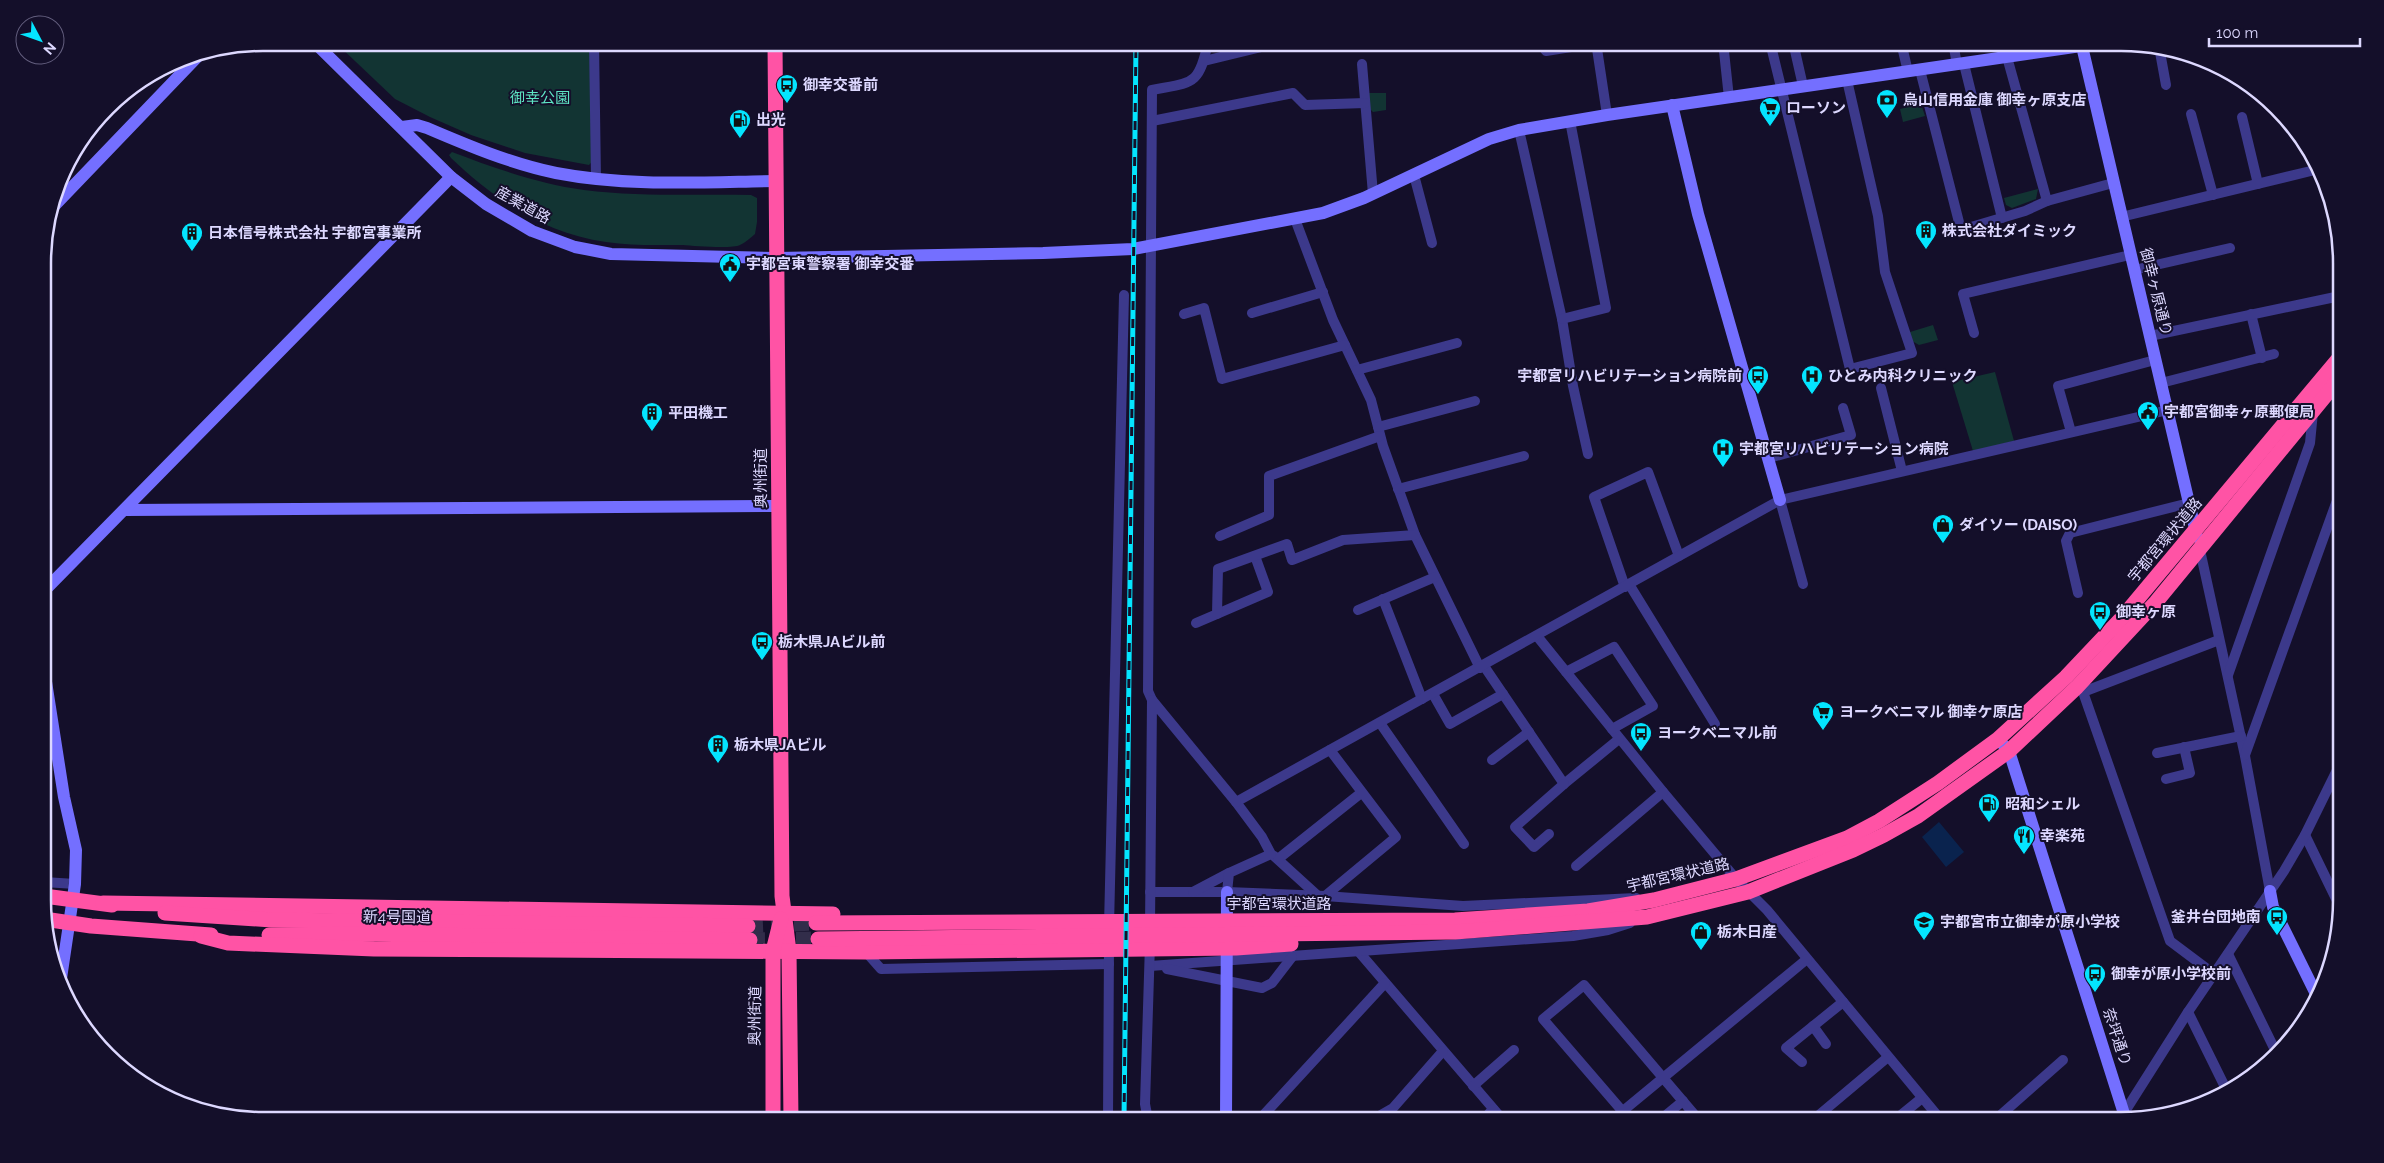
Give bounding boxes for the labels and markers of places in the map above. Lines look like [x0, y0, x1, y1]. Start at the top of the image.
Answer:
bus stop icon: 御幸交番前 [775, 73, 799, 104]
place label: 御幸交番前 [803, 76, 878, 94]
bank icon: 烏山信用金庫 御幸ヶ原支店 [1875, 88, 1899, 119]
place label: 烏山信用金庫 御幸ヶ原支店 [1903, 91, 2087, 109]
supermarket icon: ローソン [1758, 96, 1782, 127]
place label: ローソン [1786, 99, 1846, 117]
fuel station icon: 出光 [728, 108, 752, 139]
place label: 出光 [756, 111, 786, 129]
building icon: 株式会社ダイミック [1914, 219, 1938, 250]
building icon: 日本信号株式会社 宇都宮事業所 [180, 221, 204, 252]
place label: 株式会社ダイミック [1942, 222, 2077, 240]
place label: 日本信号株式会社 宇都宮事業所 [208, 224, 422, 242]
public building icon: 宇都宮東警察署 御幸交番 [718, 252, 742, 283]
place label: 宇都宮東警察署 御幸交番 [746, 255, 915, 273]
bus stop icon: 宇都宮リハビリテーション病院前 [1746, 364, 1770, 395]
hospital icon: ひとみ内科クリニック [1800, 364, 1824, 395]
place label: 宇都宮リハビリテーション病院前 [1517, 367, 1742, 385]
place label: ひとみ内科クリニック [1828, 367, 1978, 385]
public building icon: 宇都宮御幸ヶ原郵便局 [2136, 400, 2160, 431]
building icon: 平田機工 [640, 401, 664, 432]
place label: 宇都宮御幸ヶ原郵便局 [2164, 403, 2314, 421]
place label: 平田機工 [668, 404, 728, 422]
hospital icon: 宇都宮リハビリテーション病院 [1711, 437, 1735, 468]
place label: 宇都宮リハビリテーション病院 [1739, 440, 1949, 458]
shop icon: ダイソー (DAISO) [1931, 513, 1955, 544]
place label: ダイソー (DAISO) [1959, 516, 2077, 534]
bus stop icon: 御幸ヶ原 [2088, 600, 2112, 631]
place label: 御幸ヶ原 [2116, 603, 2176, 621]
bus stop icon: 栃木県JAビル前 [750, 630, 774, 661]
place label: 栃木県JAビル前 [778, 633, 885, 651]
supermarket icon: ヨークベニマル 御幸ケ原店 [1811, 700, 1835, 731]
place label: ヨークベニマル 御幸ケ原店 [1839, 703, 2023, 721]
bus stop icon: ヨークベニマル前 [1629, 721, 1653, 752]
place label: ヨークベニマル前 [1657, 724, 1777, 742]
building icon: 栃木県JAビル [706, 733, 730, 764]
place label: 栃木県JAビル [734, 736, 826, 754]
fuel station icon: 昭和シェル [1977, 792, 2001, 823]
place label: 昭和シェル [2005, 795, 2080, 813]
restaurant icon: 幸楽苑 [2012, 824, 2036, 855]
place label: 幸楽苑 [2040, 827, 2085, 845]
bus stop icon: 釜井台団地南 [2265, 905, 2289, 936]
place label: 釜井台団地南 [2171, 908, 2261, 926]
school or university icon: 宇都宮市立御幸が原小学校 [1912, 910, 1936, 941]
place label: 宇都宮市立御幸が原小学校 [1940, 913, 2120, 931]
shop icon: 栃木日産 [1689, 920, 1713, 951]
place label: 栃木日産 [1717, 923, 1777, 941]
bus stop icon: 御幸が原小学校前 [2083, 962, 2107, 993]
place label: 御幸が原小学校前 [2111, 965, 2231, 983]

